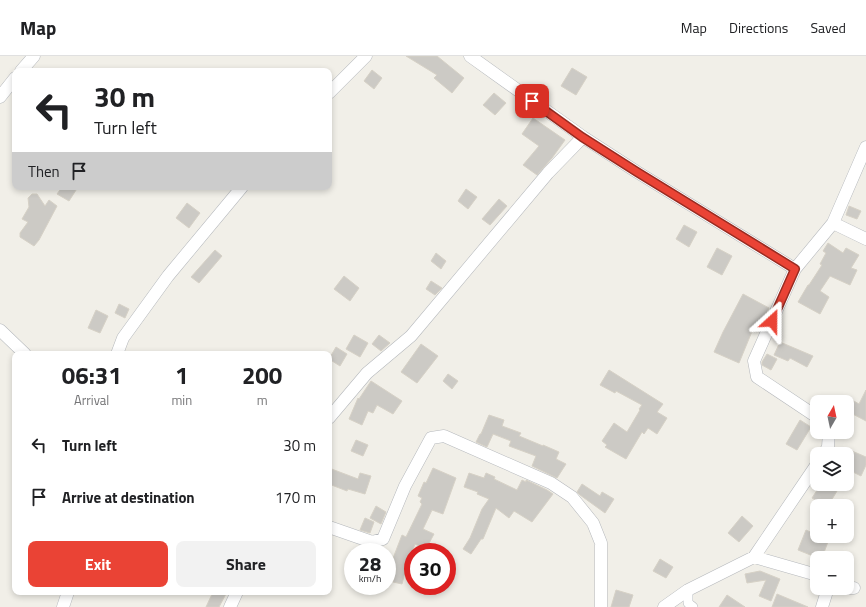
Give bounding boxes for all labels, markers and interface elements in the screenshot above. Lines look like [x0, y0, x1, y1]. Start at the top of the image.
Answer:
text: Map [20, 13, 56, 42]
text: Map [681, 17, 707, 38]
text: Directions [729, 17, 788, 38]
text: Saved [810, 17, 846, 38]
text: 30 m [94, 75, 155, 118]
icon: left [28, 84, 80, 136]
pin [515, 84, 549, 118]
icon: arrive [521, 90, 543, 112]
text: Turn left [94, 114, 157, 141]
text: Then [28, 160, 60, 183]
icon: arrive [68, 160, 90, 182]
position arrow [751, 300, 793, 342]
text: 06:31 [62, 357, 122, 393]
text: 1 [175, 357, 189, 393]
text: 200 [242, 357, 282, 393]
text: Arrival [74, 390, 109, 410]
text: min [171, 390, 192, 410]
text: m [257, 390, 268, 410]
north arrow [810, 395, 854, 439]
map controls [810, 395, 854, 595]
icon: left [28, 434, 50, 456]
text: Turn left [62, 434, 117, 457]
text: 30 m [283, 434, 316, 457]
button: layers [810, 447, 854, 491]
icon: arrive [28, 486, 50, 508]
text: Arrive at destination [62, 486, 195, 509]
text: 170 m [275, 486, 316, 509]
button: + [810, 499, 854, 543]
button: Exit [28, 541, 168, 587]
button: Share [176, 541, 316, 587]
speed limit sign: 30 [404, 543, 456, 595]
text: 28 [359, 548, 381, 579]
button: − [810, 551, 854, 595]
text: km/h [359, 571, 381, 586]

